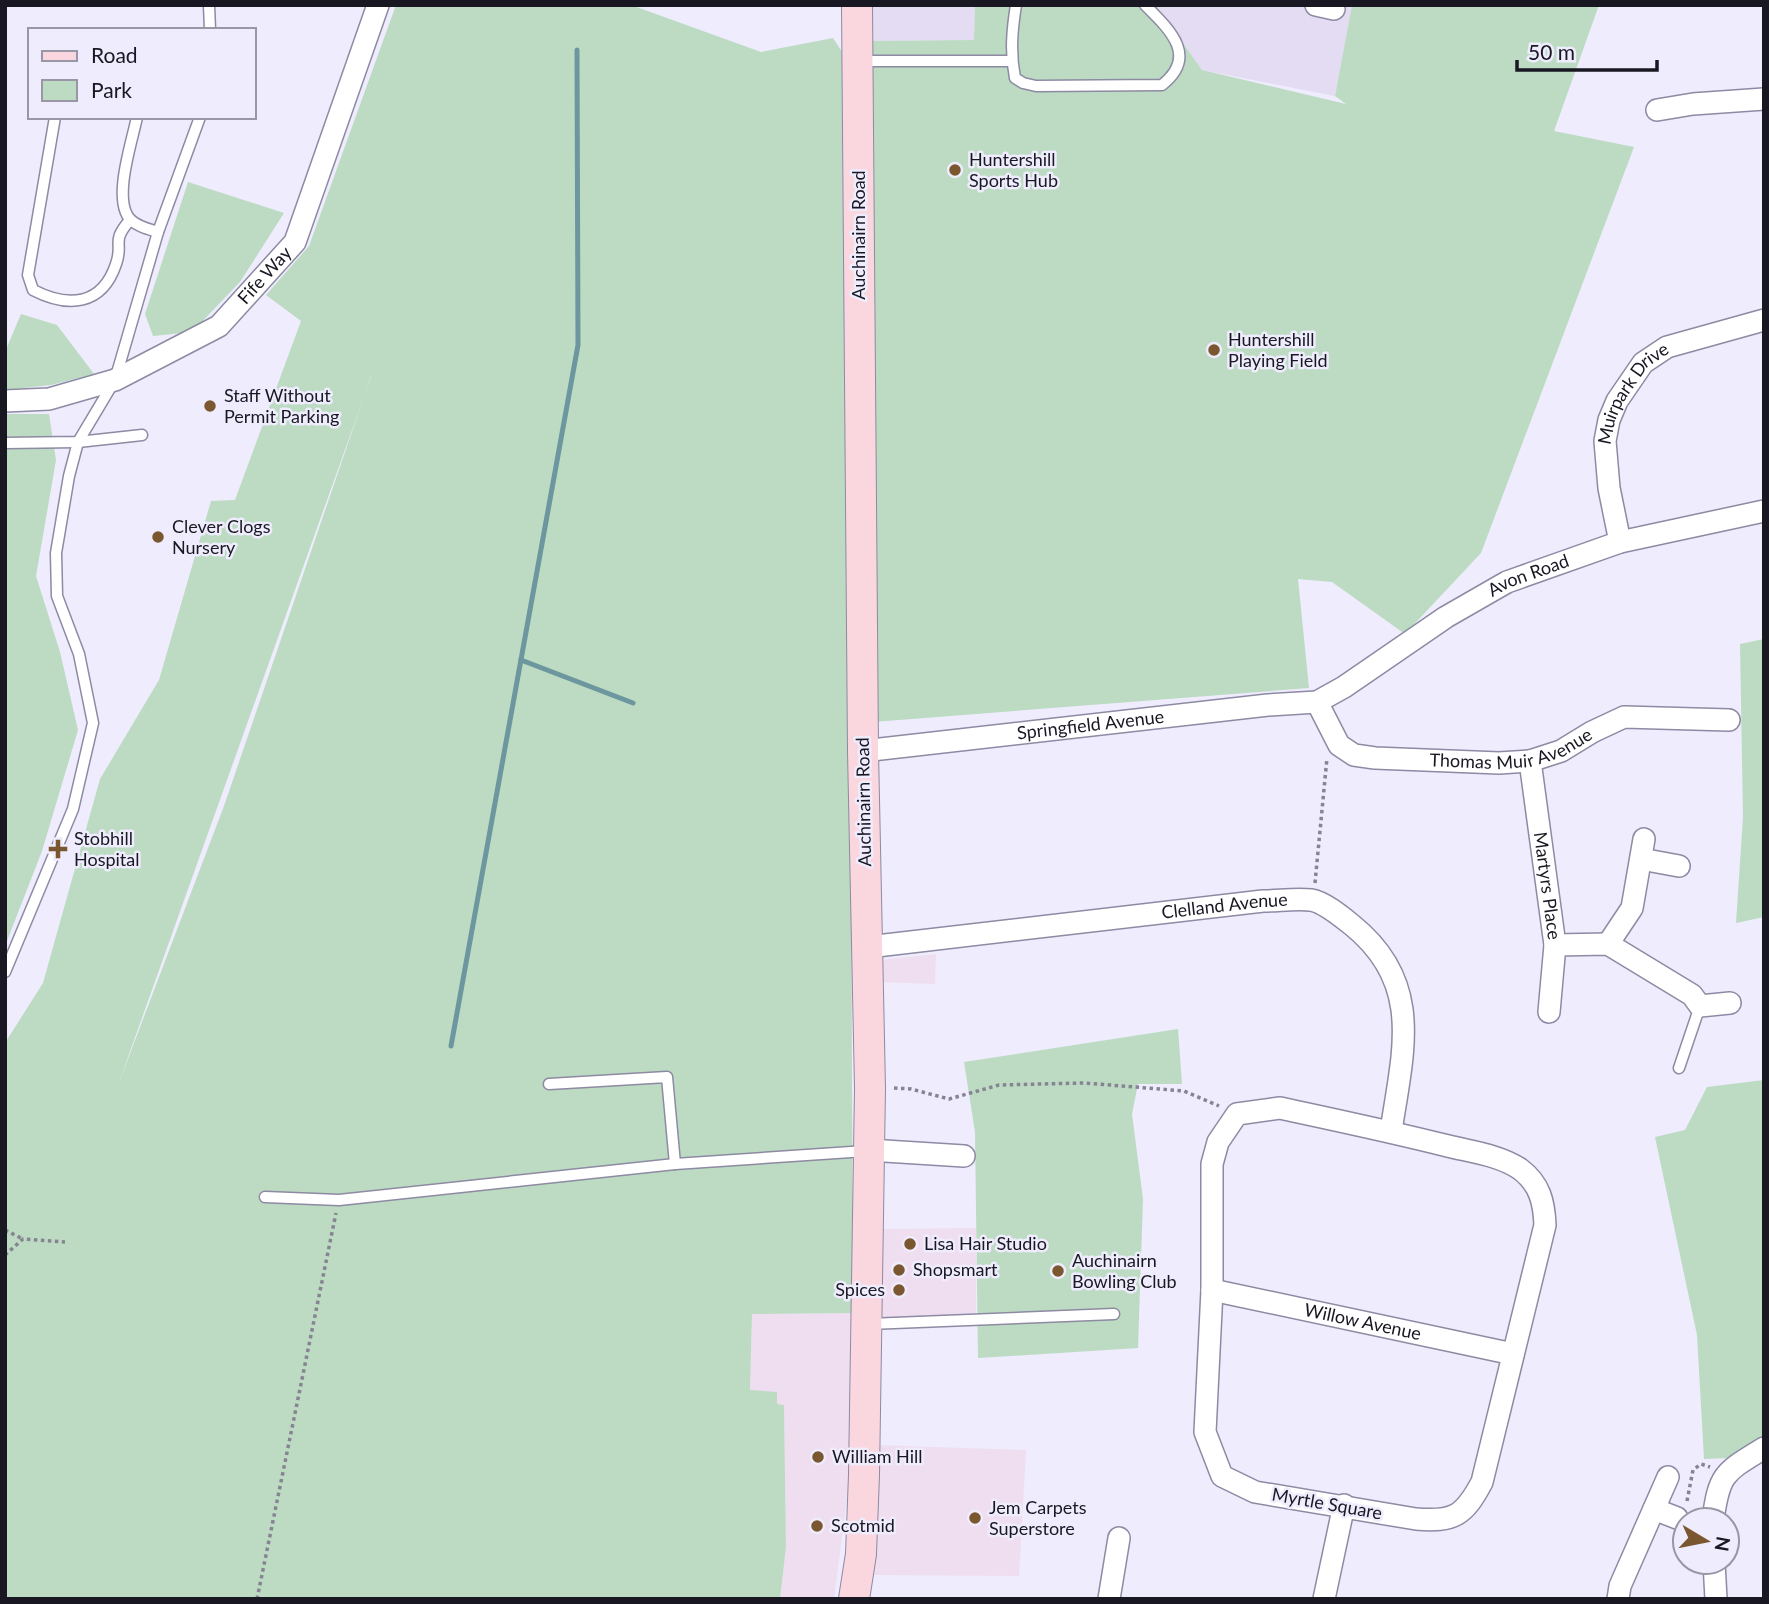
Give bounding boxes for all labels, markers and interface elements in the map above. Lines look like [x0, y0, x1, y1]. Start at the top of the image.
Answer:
legend [28, 28, 256, 119]
scale bar [1517, 28, 1657, 72]
text: 50 m [1528, 39, 1575, 64]
text: Road [91, 42, 138, 67]
text: Park [91, 77, 132, 102]
place label: Huntershill Sports Hub [969, 148, 1058, 191]
marker: Huntershill Sports Hub [947, 162, 963, 178]
street label: Auchinairn Road [847, 170, 869, 300]
street label: Fife Way [232, 241, 296, 308]
place label: Huntershill Playing Field [1228, 328, 1328, 371]
street label: Muirpark Drive [1593, 337, 1672, 446]
marker: Huntershill Playing Field [1206, 342, 1222, 358]
place label: Staff Without Permit Parking [224, 384, 339, 427]
marker: Staff Without Permit Parking [202, 398, 218, 414]
place label: Clever Clogs Nursery [172, 515, 271, 558]
marker: Clever Clogs Nursery [150, 529, 166, 545]
street label: Avon Road [1483, 549, 1572, 601]
street label: Springfield Avenue [1016, 705, 1165, 743]
street label: Thomas Muir Avenue [1429, 723, 1596, 773]
street label: Auchinairn Road [851, 737, 875, 867]
place label: Stobhill Hospital [74, 827, 140, 870]
street label: Martyrs Place [1530, 830, 1566, 941]
marker: Stobhill Hospital [48, 839, 68, 859]
street label: Clelland Avenue [1160, 888, 1288, 923]
place label: Lisa Hair Studio [924, 1232, 1047, 1254]
marker: Lisa Hair Studio [902, 1236, 918, 1252]
place label: Auchinairn Bowling Club [1072, 1249, 1177, 1292]
place label: Shopsmart [913, 1258, 998, 1280]
marker: Shopsmart [891, 1262, 907, 1278]
marker: Auchinairn Bowling Club [1050, 1263, 1066, 1279]
place label: Spices [835, 1278, 885, 1300]
marker: Spices [891, 1282, 907, 1298]
street label: Willow Avenue [1302, 1298, 1423, 1344]
place label: William Hill [832, 1445, 923, 1467]
marker: William Hill [810, 1449, 826, 1465]
street label: Myrtle Square [1270, 1482, 1384, 1524]
place label: Jem Carpets Superstore [989, 1496, 1087, 1539]
north arrow [1671, 1506, 1741, 1576]
marker: Jem Carpets Superstore [967, 1510, 983, 1526]
place label: Scotmid [831, 1514, 895, 1536]
marker: Scotmid [809, 1518, 825, 1534]
text: N [1711, 1535, 1736, 1553]

